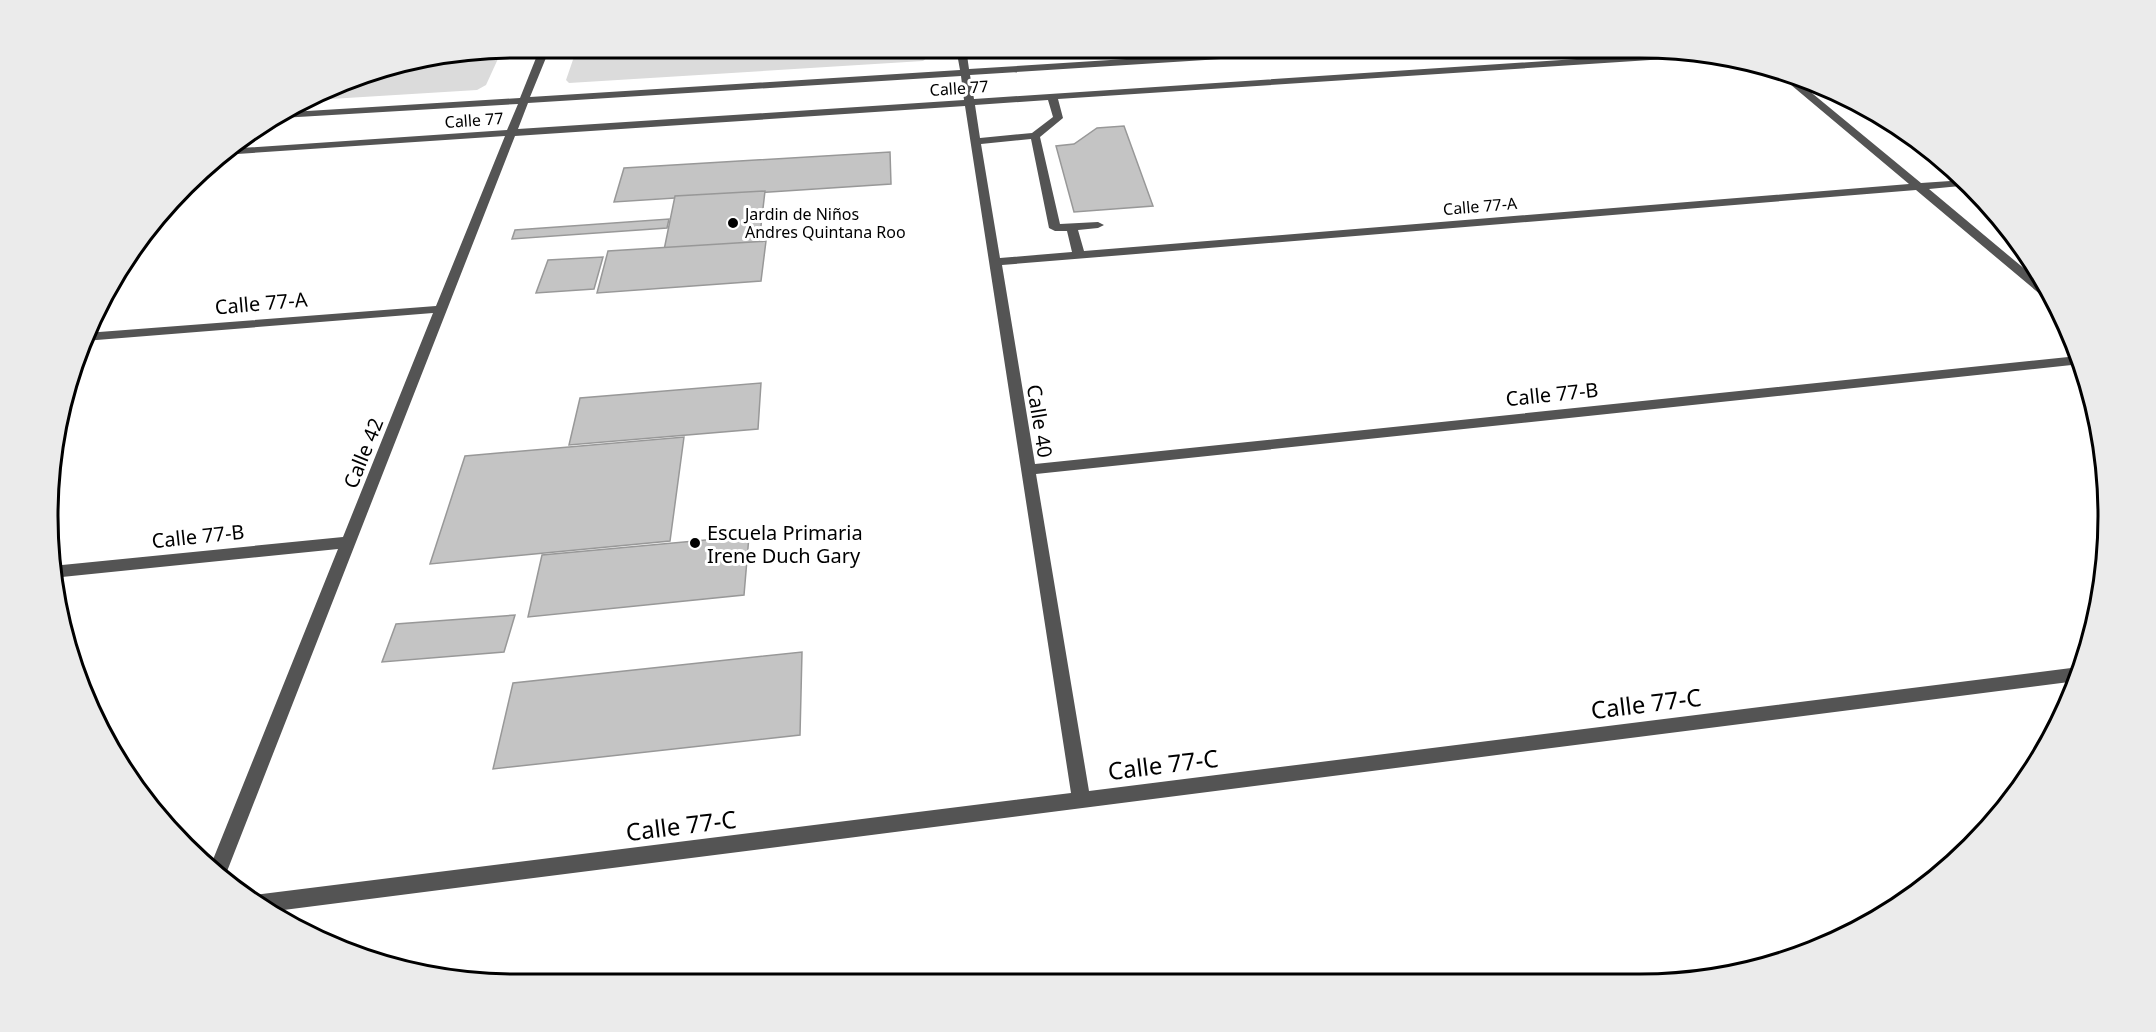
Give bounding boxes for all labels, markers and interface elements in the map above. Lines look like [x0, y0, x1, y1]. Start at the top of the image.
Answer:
street label: Calle 77 [929, 75, 989, 101]
street label: Calle 77 [444, 107, 504, 133]
street label: Calle 77-A [1442, 192, 1519, 220]
place label: Jardin de Niños Andres Quintana Roo [743, 203, 906, 243]
marker: Jardin de Niños Andres Quintana Roo [726, 216, 740, 230]
street label: Calle 77-A [214, 285, 309, 320]
street label: Calle 77-B [1504, 376, 1600, 412]
street label: Calle 40 [1021, 383, 1059, 459]
street label: Calle 42 [337, 414, 389, 492]
street label: Calle 77-B [150, 518, 246, 554]
place label: Escuela Primaria Irene Duch Gary [707, 519, 863, 569]
marker: Escuela Primaria Irene Duch Gary [688, 536, 702, 550]
street label: Calle 77-C [1589, 680, 1703, 726]
street label: Calle 77-C [1106, 741, 1220, 787]
street label: Calle 77-C [624, 802, 738, 848]

